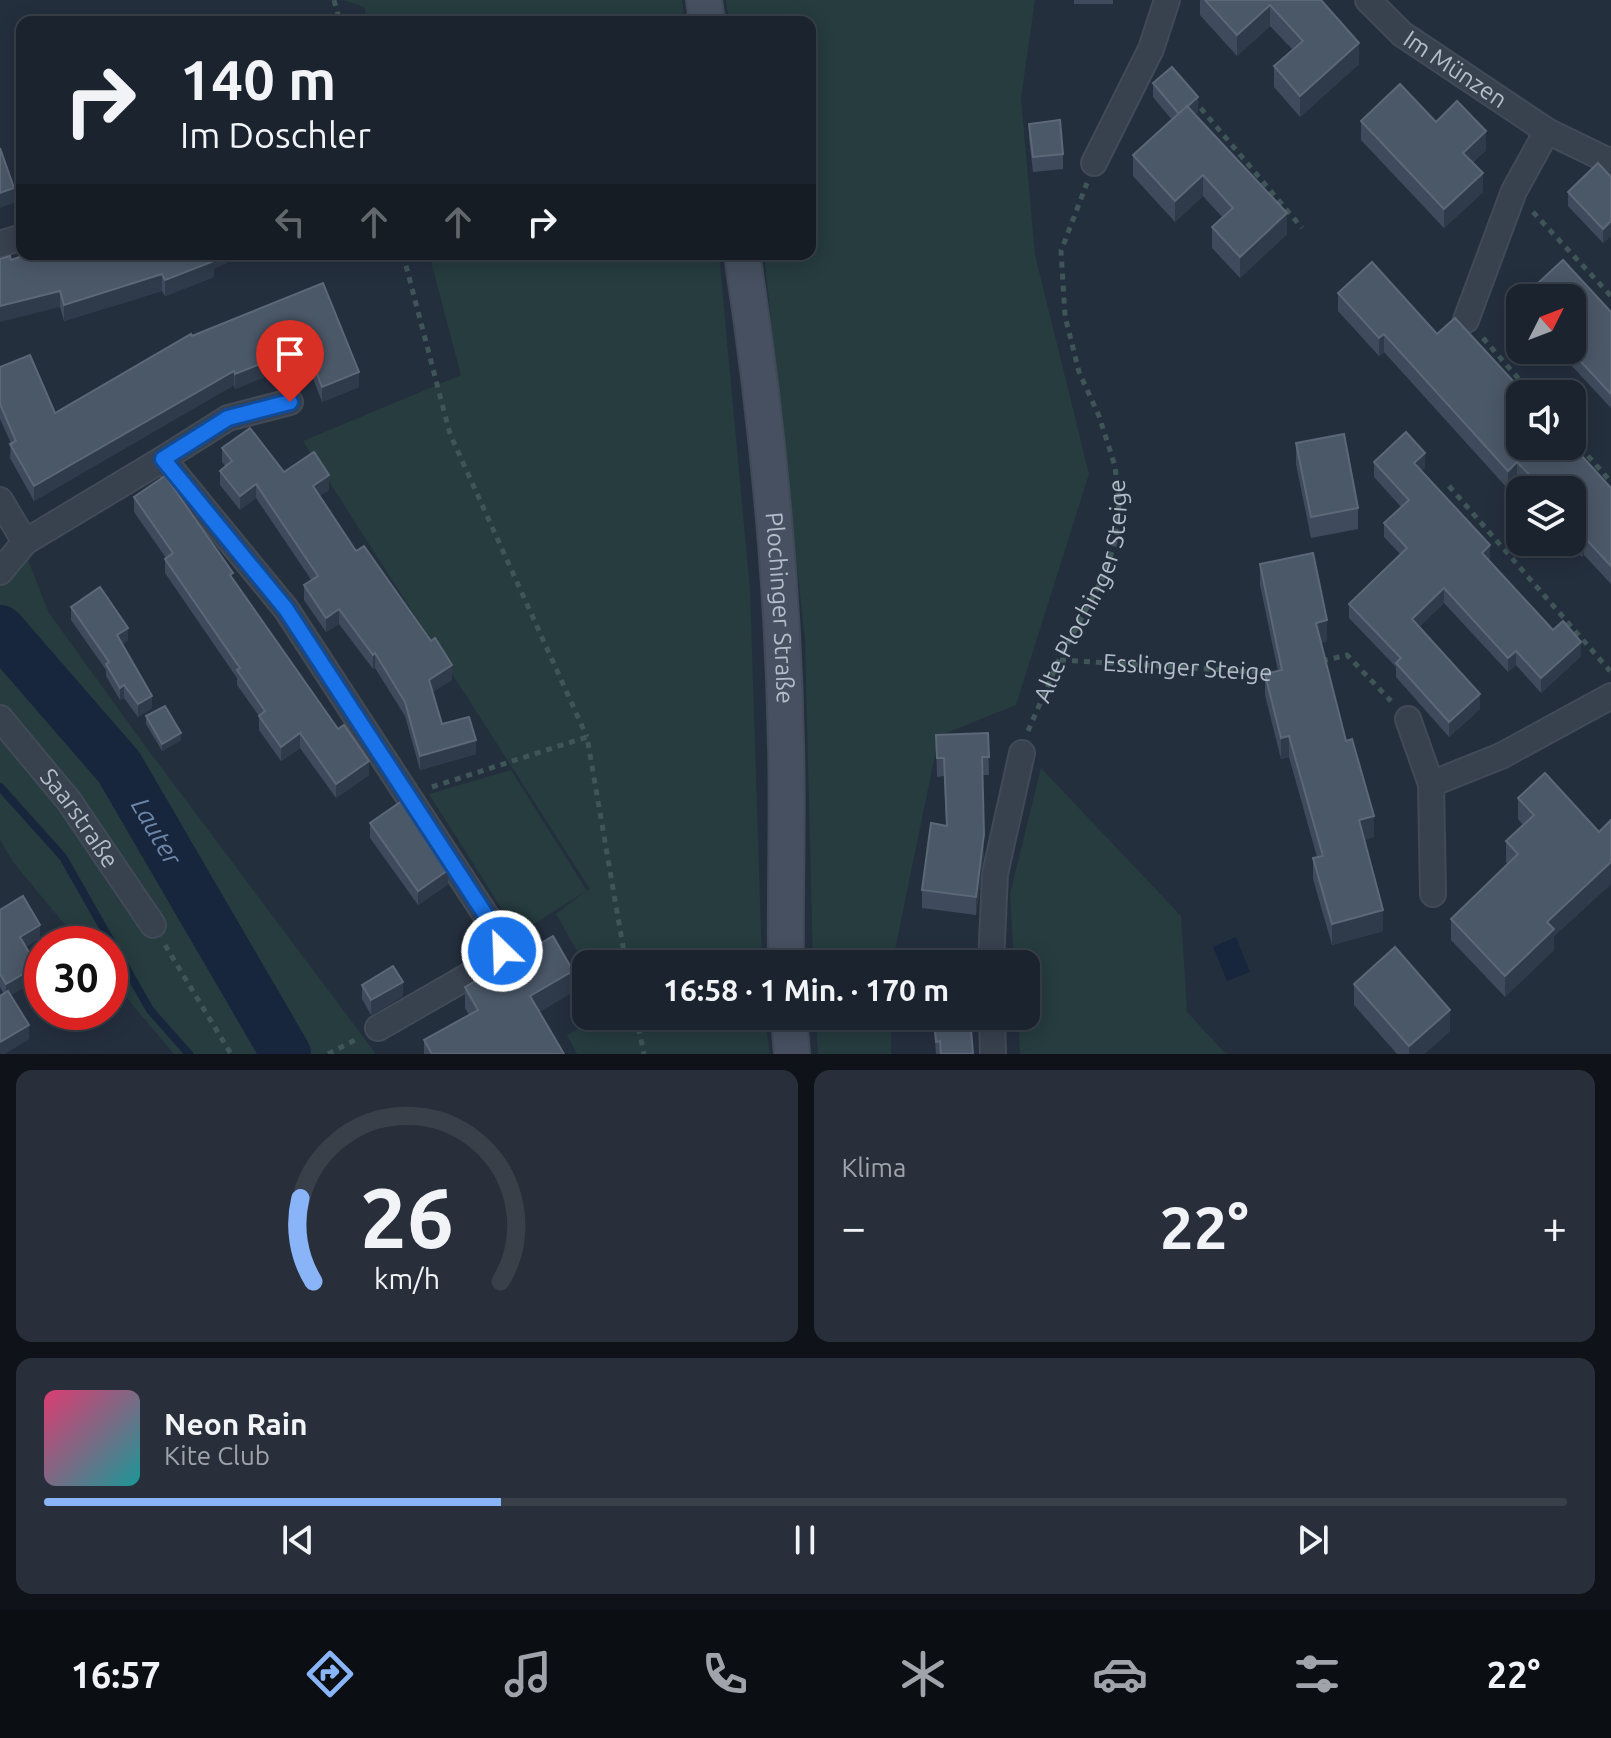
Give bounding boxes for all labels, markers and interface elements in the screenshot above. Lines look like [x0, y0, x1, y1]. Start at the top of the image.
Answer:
street label: Im Münzen [1399, 25, 1512, 113]
icon: right [48, 48, 152, 152]
text: 140 m [180, 48, 336, 111]
text: Im Doschler [180, 114, 371, 155]
icon: left [268, 200, 312, 244]
icon: ahead [352, 200, 396, 244]
icon: ahead [436, 200, 480, 244]
icon: right [520, 200, 564, 244]
north arrow [1506, 284, 1586, 364]
map controls [1506, 284, 1586, 556]
pin [256, 320, 324, 402]
icon: arrive [268, 332, 312, 376]
button: sound [1506, 380, 1586, 460]
button: layers [1506, 476, 1586, 556]
street label: Alte Plochinger Steige [1028, 478, 1132, 706]
street label: Plochinger Straße [761, 511, 799, 704]
street label: Esslinger Steige [1102, 649, 1273, 686]
street label: Saarstraße [35, 763, 124, 873]
water label: Lauter [126, 792, 188, 871]
position arrow [460, 909, 544, 993]
speed limit sign: 30 [24, 926, 128, 1030]
text: 16:58 · 1 Min. · 170 m [663, 973, 949, 1007]
text: Klima [842, 1153, 906, 1182]
text: 26 [360, 1170, 454, 1264]
text: 22° [1160, 1193, 1249, 1260]
text: − [842, 1202, 866, 1251]
text: + [1542, 1202, 1567, 1251]
text: km/h [374, 1262, 440, 1294]
text: Neon Rain [164, 1407, 308, 1441]
text: Kite Club [164, 1441, 270, 1470]
icon: previous [276, 1518, 320, 1562]
icon: pause [783, 1518, 827, 1562]
icon: next [1291, 1518, 1335, 1562]
icon: directions [302, 1646, 358, 1702]
icon: music [500, 1646, 556, 1702]
icon: phone [697, 1646, 753, 1702]
icon: climate [895, 1646, 951, 1702]
icon: car [1092, 1646, 1148, 1702]
icon: filters [1289, 1646, 1345, 1702]
text: 16:57 [71, 1654, 161, 1695]
text: 22° [1487, 1654, 1540, 1695]

